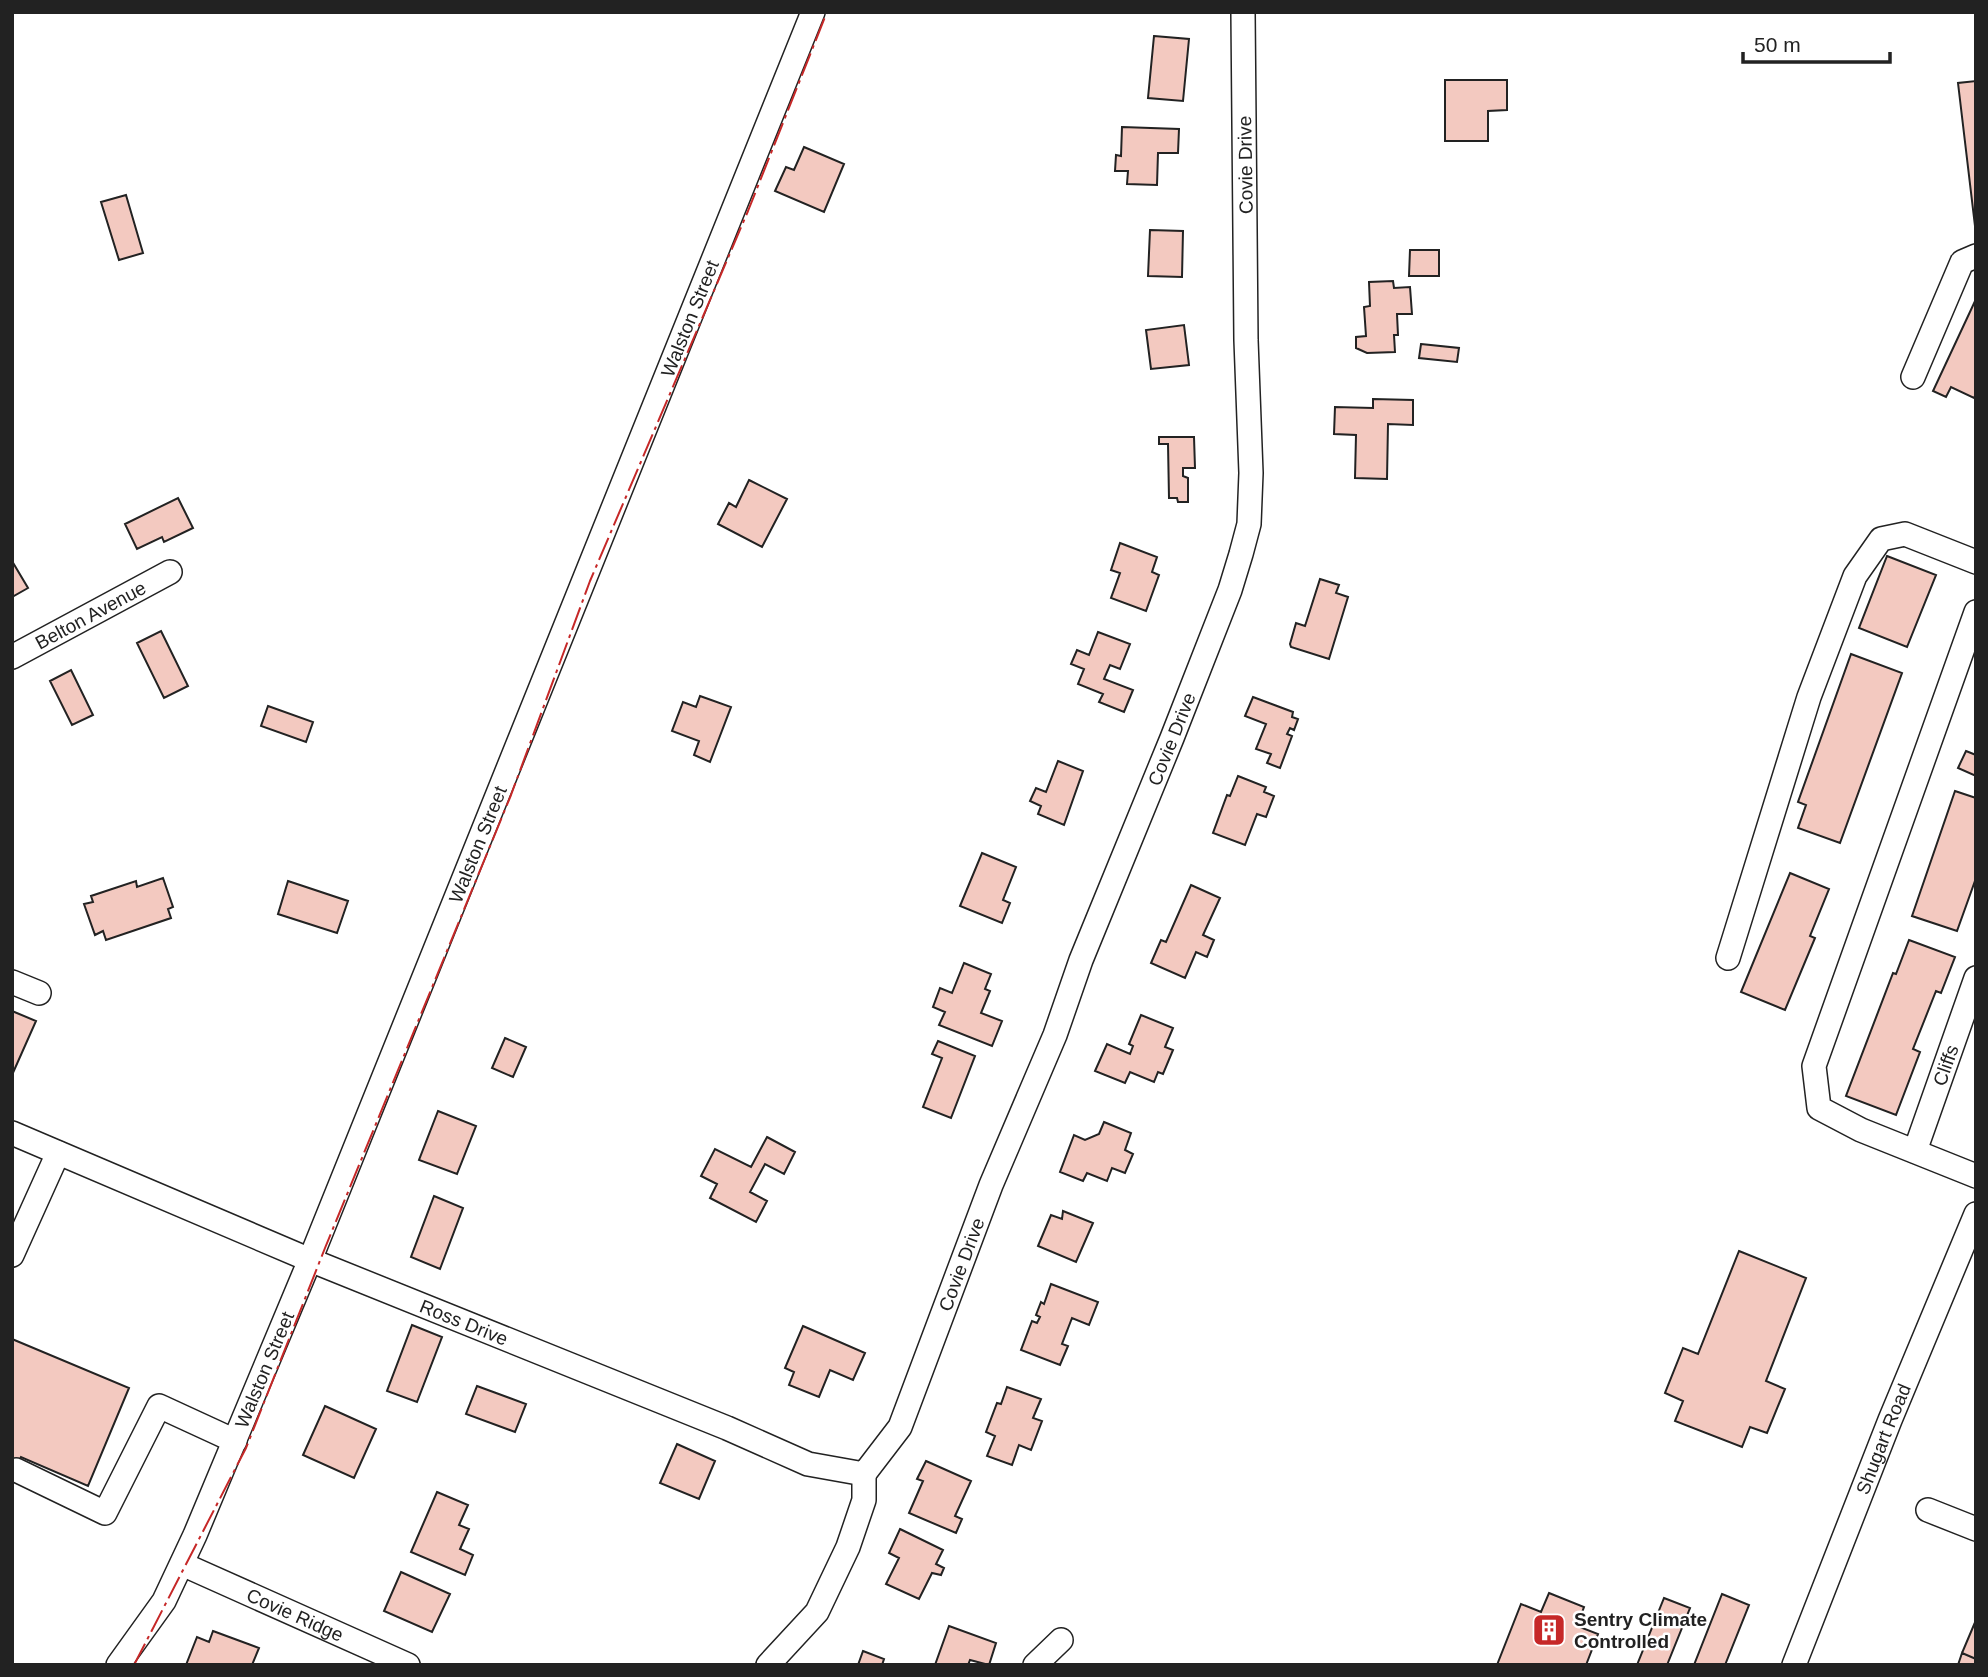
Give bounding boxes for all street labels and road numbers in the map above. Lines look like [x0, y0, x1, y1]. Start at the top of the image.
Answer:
street label: Covie Drive [1234, 116, 1257, 214]
street label: Walston Street [657, 257, 723, 380]
street label: Belton Avenue [32, 577, 149, 653]
street label: Covie Drive [1144, 690, 1200, 789]
street label: Walston Street [445, 782, 511, 906]
street label: Cliffs [1929, 1042, 1963, 1089]
street label: Covie Drive [935, 1215, 989, 1314]
street label: Ross Drive [417, 1295, 511, 1350]
street label: Walston Street [231, 1308, 299, 1431]
street label: Shugart Road [1852, 1381, 1915, 1497]
street label: Covie Ridge [243, 1584, 347, 1646]

